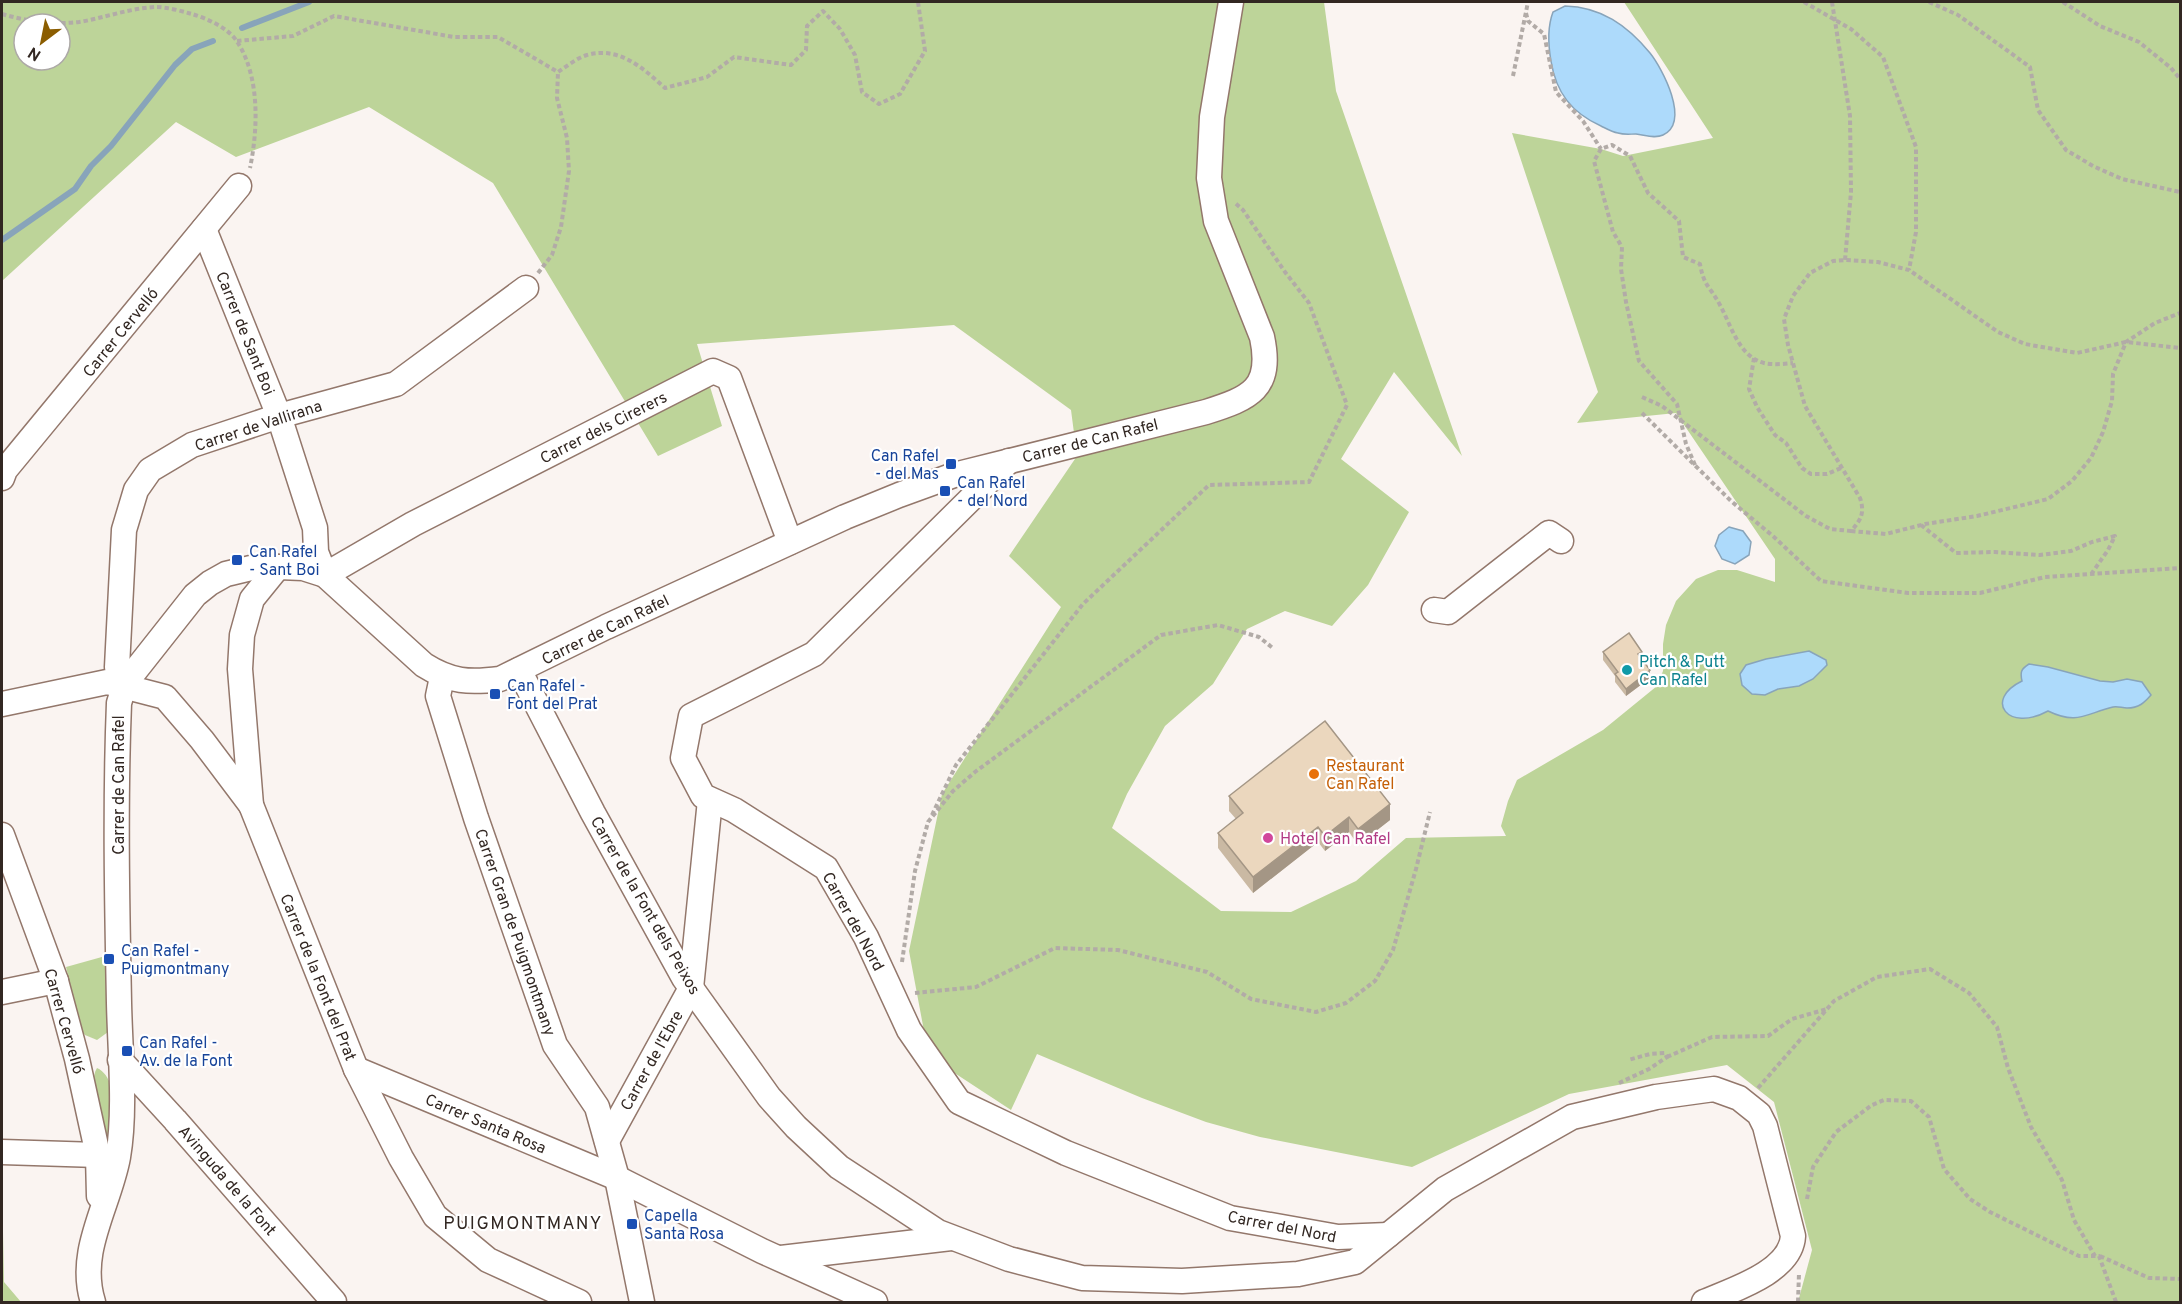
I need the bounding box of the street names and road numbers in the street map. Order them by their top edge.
street label: Carrer de Sant Boi [210,269,278,398]
street label: Carrer Cervelló [79,284,164,382]
street label: Carrer dels Cirerers [537,388,671,469]
street label: Carrer de Vallirana [192,397,325,457]
street label: Carrer de Can Rafel [1020,415,1161,469]
street label: Carrer de Can Rafel [539,591,673,670]
street label: Carrer de Can Rafel [110,715,130,855]
street label: Carrer de la Font dels Peixos [585,813,704,999]
street label: Carrer Gran de Puigmontmany [469,826,559,1039]
street label: Carrer del Nord [817,869,888,975]
street label: Carrer de la Font del Prat [274,891,360,1064]
street label: Carrer Cervelló [38,966,88,1077]
street label: Carrer de l'Ebre [617,1007,689,1115]
street label: Carrer Santa Rosa [422,1090,549,1159]
street label: Avinguda de la Font [173,1122,280,1241]
street label: Carrer del Nord [1226,1208,1338,1248]

